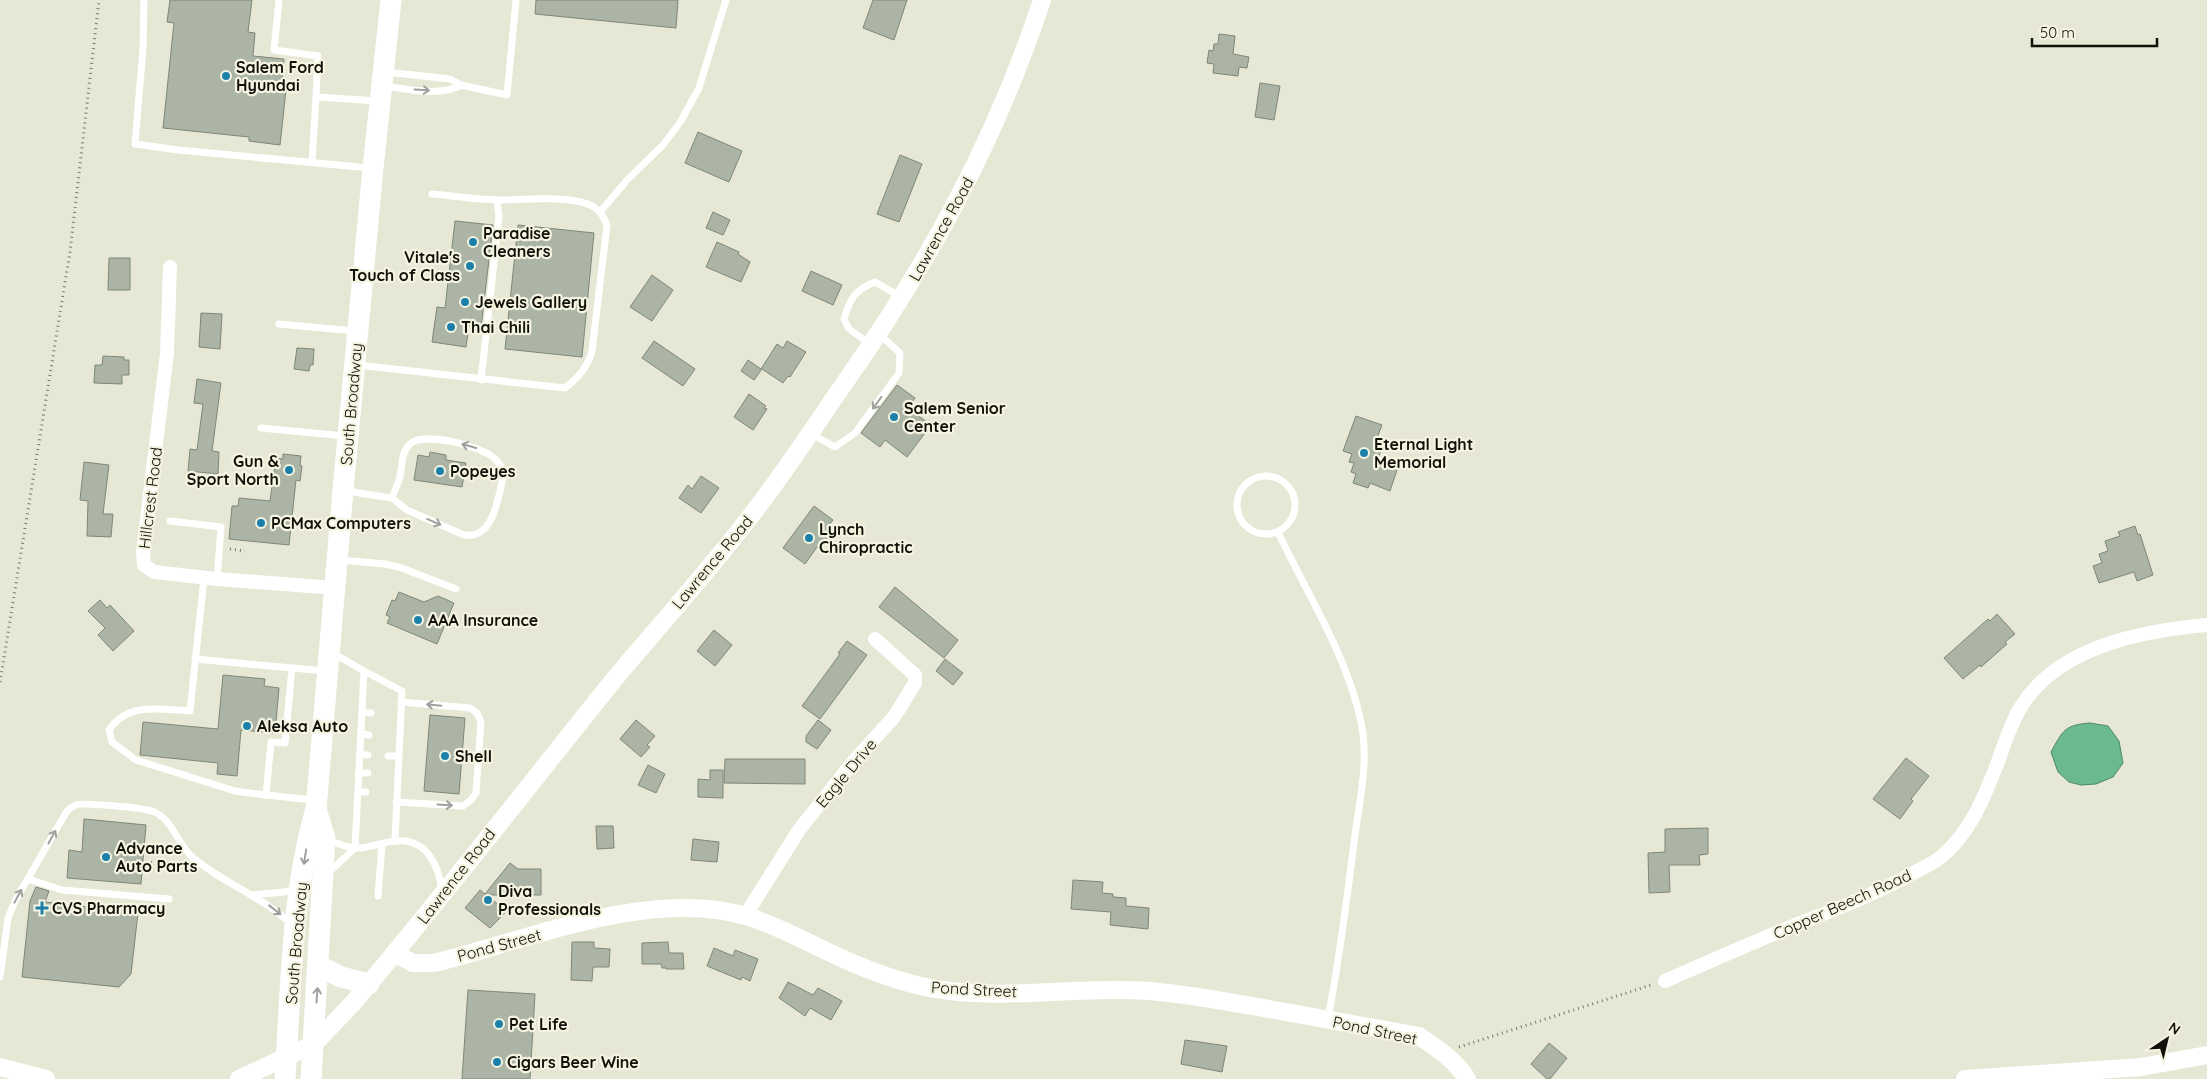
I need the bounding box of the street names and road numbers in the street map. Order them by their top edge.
street label: Lawrence Road [904,174,978,284]
street label: South Broadway [336,342,366,466]
street label: Hillcrest Road [134,446,166,550]
street label: Lawrence Road [667,511,757,613]
street label: Eagle Drive [811,734,881,812]
street label: Lawrence Road [413,824,499,928]
street label: Copper Beech Road [1770,865,1914,943]
street label: South Broadway [281,881,311,1005]
street label: Pond Street [455,924,543,966]
street label: Pond Street [930,977,1018,1001]
street label: Pond Street [1331,1011,1419,1049]

